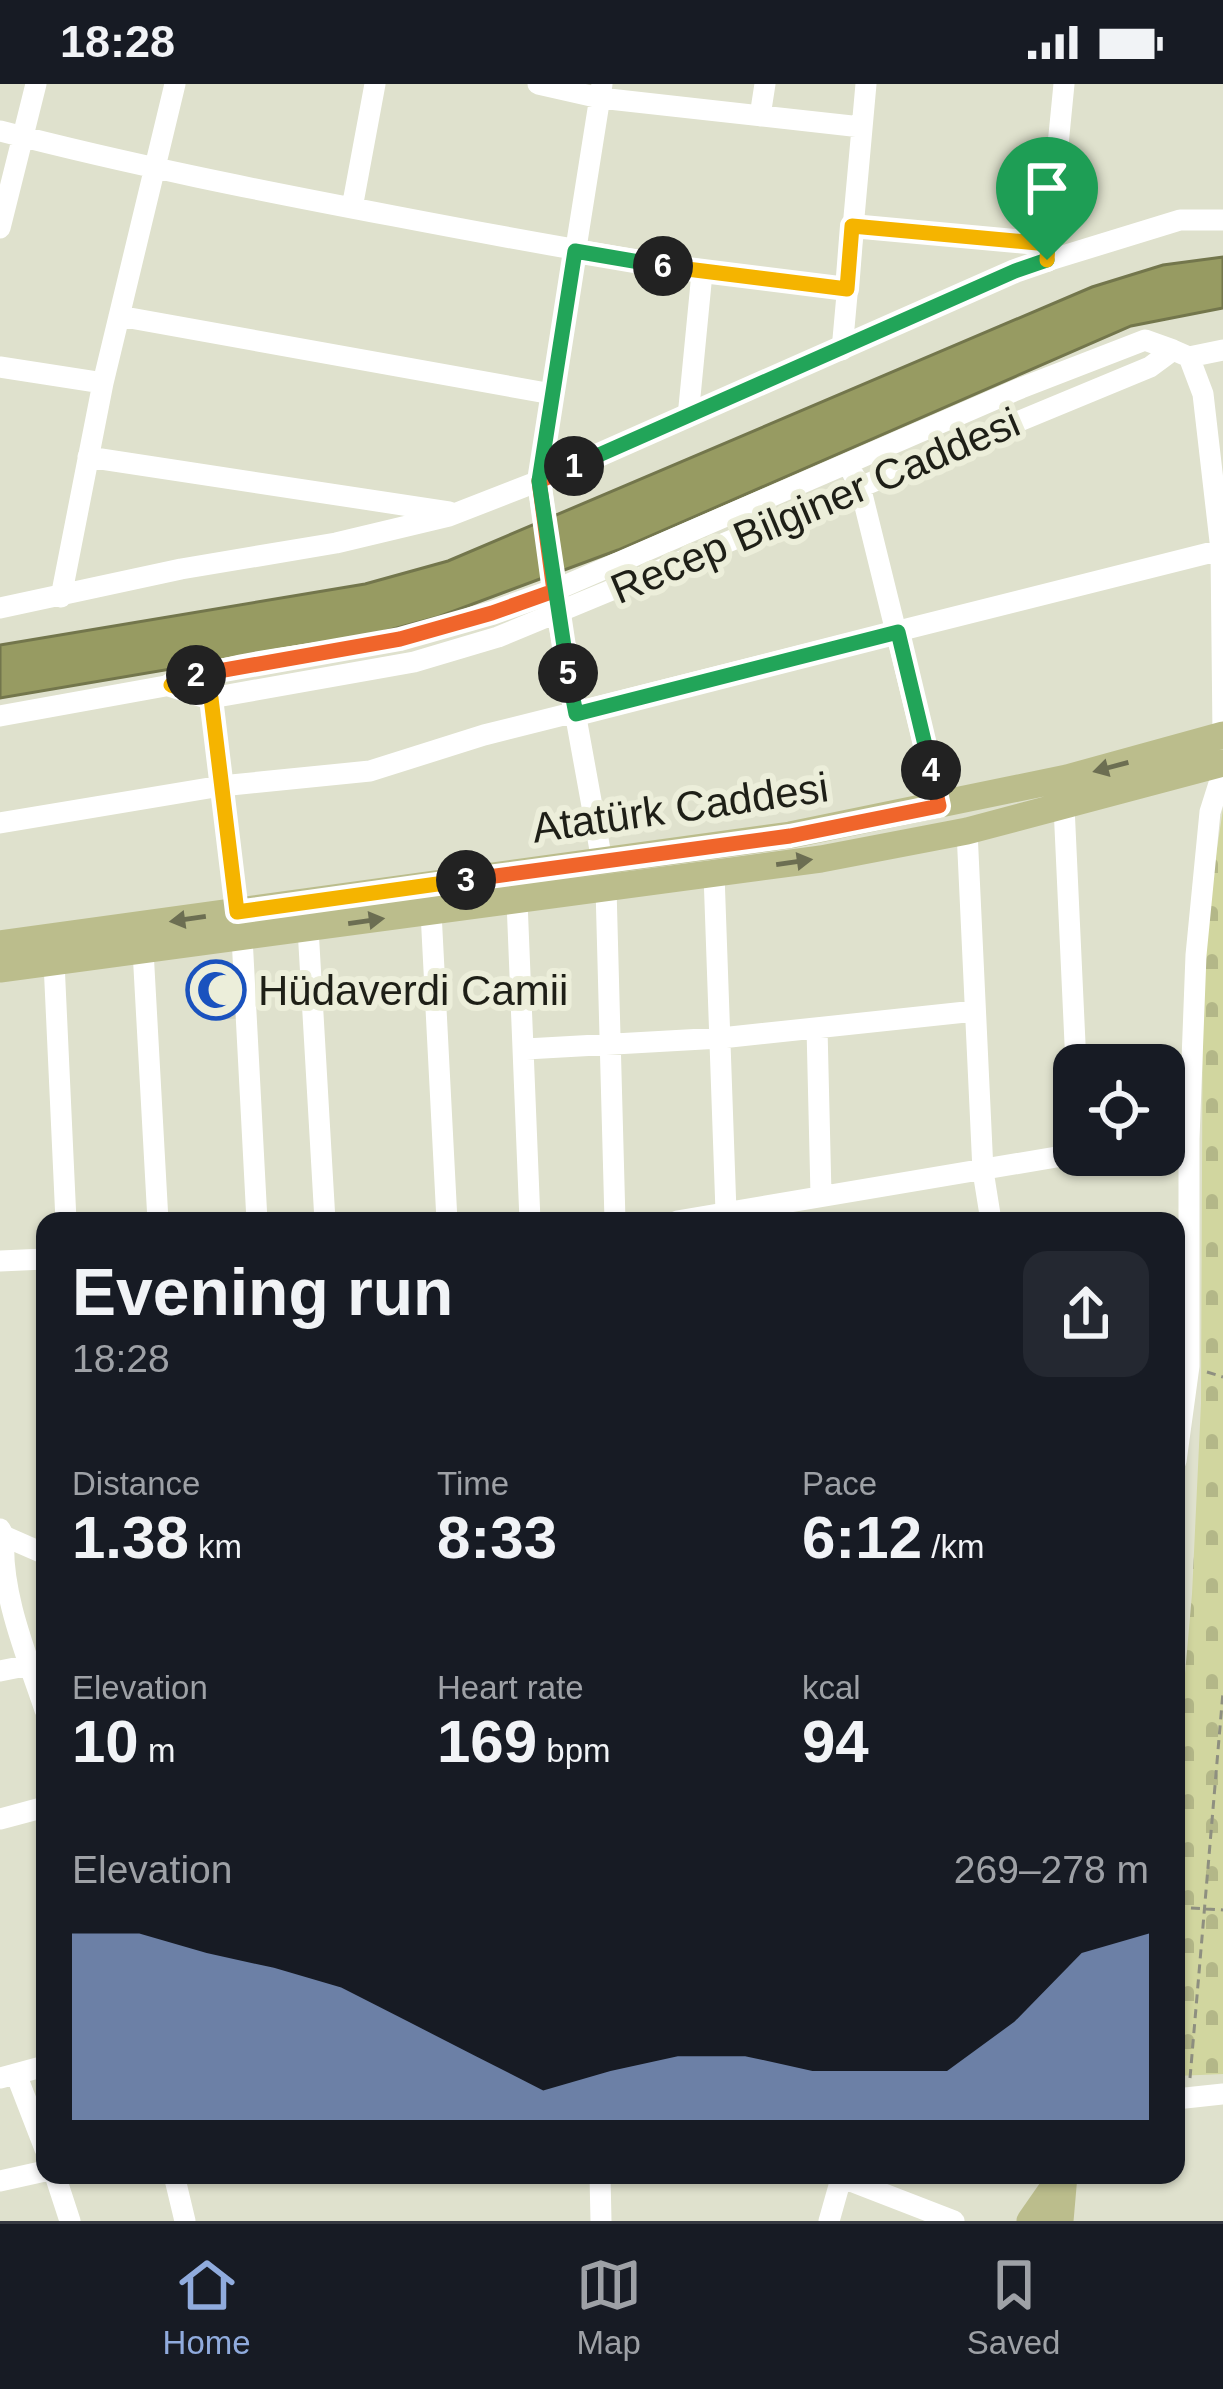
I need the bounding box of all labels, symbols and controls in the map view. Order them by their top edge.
text: 18:28 [60,16,175,67]
pin [996,137,1098,260]
icon: arrive [1014,155,1080,221]
pin: 6 [633,236,693,296]
text: 6 [654,247,672,284]
street label: Recep Bilginer Caddesi [604,398,1026,613]
pin: 1 [544,436,604,496]
text: 1 [565,447,583,484]
pin: 5 [538,643,598,703]
pin: 2 [166,645,226,705]
text: 5 [559,654,577,691]
text: 2 [187,656,205,693]
pin: 4 [901,740,961,800]
text: 4 [922,751,940,788]
one-way arrow [1092,758,1129,777]
street label: Atatürk Caddesi [529,763,831,852]
pin: 3 [436,850,496,910]
one-way arrow [776,853,813,872]
text: 3 [457,861,475,898]
one-way arrow [168,909,206,928]
one-way arrow [348,911,385,930]
mosque icon: Hüdaverdi Camii [185,959,247,1021]
place label: Hüdaverdi Camii [258,967,568,1014]
map controls [1053,1044,1185,1176]
button: locate [1053,1044,1185,1176]
button: share [1023,1251,1149,1377]
text: Evening run [72,1255,453,1329]
text: 18:28 [72,1337,170,1380]
text: Distance [72,1465,200,1502]
text: Time [437,1465,509,1502]
text: Pace [802,1465,877,1502]
text: 1.38 [72,1504,189,1571]
text: 8:33 [437,1504,557,1571]
text: 6:12 [802,1504,922,1571]
text: km [189,1528,242,1565]
text: /km [922,1528,984,1565]
text: Elevation [72,1669,208,1706]
text: Heart rate [437,1669,584,1706]
text: kcal [802,1669,861,1706]
text: 10 [72,1708,139,1775]
text: 169 [437,1708,537,1775]
text: 94 [802,1708,869,1775]
text: m [139,1732,175,1769]
text: bpm [537,1732,610,1769]
text: Elevation [72,1848,232,1891]
text: 269–278 m [954,1848,1149,1891]
tab: Home [163,2252,251,2362]
tab: Map [576,2252,642,2362]
tab: Saved [967,2252,1060,2362]

